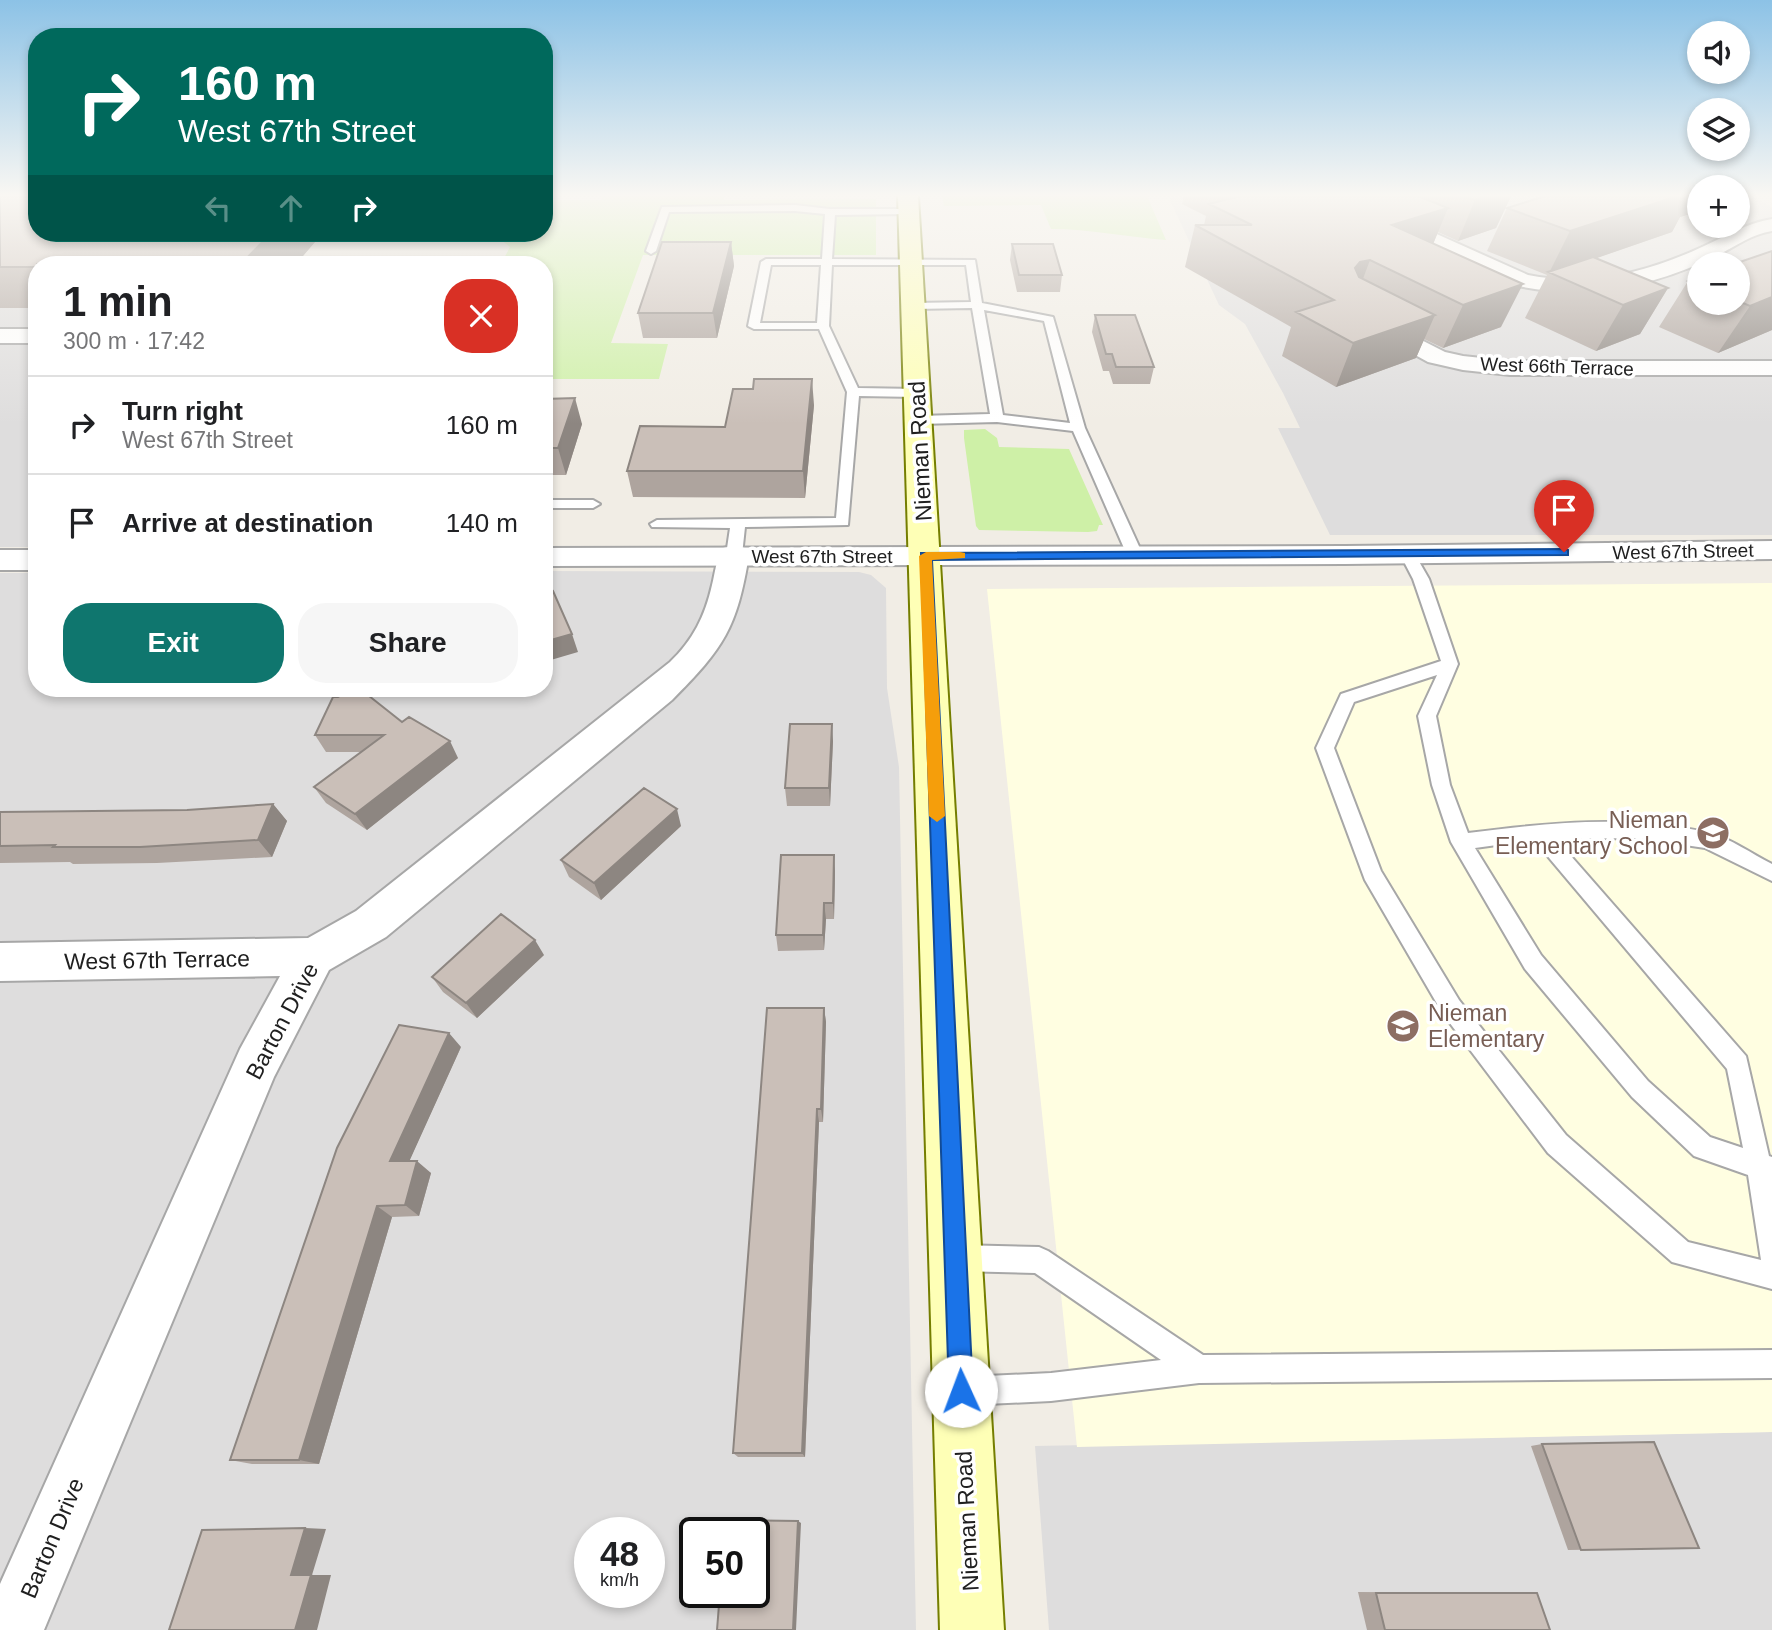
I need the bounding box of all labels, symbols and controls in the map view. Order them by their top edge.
map controls [1687,21,1750,315]
button: sound [1687,21,1750,84]
icon: right [63,56,154,147]
text: 160 m [178,56,317,110]
button: layers [1687,98,1750,161]
text: West 67th Street [178,113,416,149]
button: + [1687,175,1750,238]
icon: left [199,189,237,227]
icon: ahead [272,189,310,227]
icon: right [345,189,383,227]
button: − [1687,252,1750,315]
text: 1 min [63,278,173,325]
button: close [444,279,518,353]
text: 300 m · 17:42 [63,328,205,354]
street label: West 66th Terrace [1480,353,1634,380]
street label: Nieman Road [903,380,937,522]
text: Turn right [122,396,243,426]
icon: right [63,406,101,444]
text: 160 m [446,410,518,440]
text: West 67th Street [122,427,293,453]
pin [1534,480,1594,552]
icon: arrive [1545,491,1583,529]
icon: arrive [63,504,101,542]
text: Arrive at destination [122,508,373,538]
text: 140 m [446,508,518,538]
street label: West 67th Street [1612,540,1754,563]
street label: West 67th Street [751,546,893,567]
button: Exit [63,603,284,683]
button: Share [298,603,518,683]
place label: Nieman Elementary School [1495,807,1688,859]
school or university icon: Nieman Elementary School [1694,814,1732,852]
street label: West 67th Terrace [64,945,250,975]
street label: Barton Drive [241,958,323,1084]
place label: Nieman Elementary [1428,1000,1545,1052]
school or university icon: Nieman Elementary [1384,1007,1422,1045]
position arrow [924,1354,998,1428]
street label: Nieman Road [950,1450,984,1592]
street label: Barton Drive [15,1474,89,1602]
speed limit sign: 50 [679,1517,770,1608]
text: 48 [600,1534,639,1573]
text: km/h [600,1570,639,1590]

